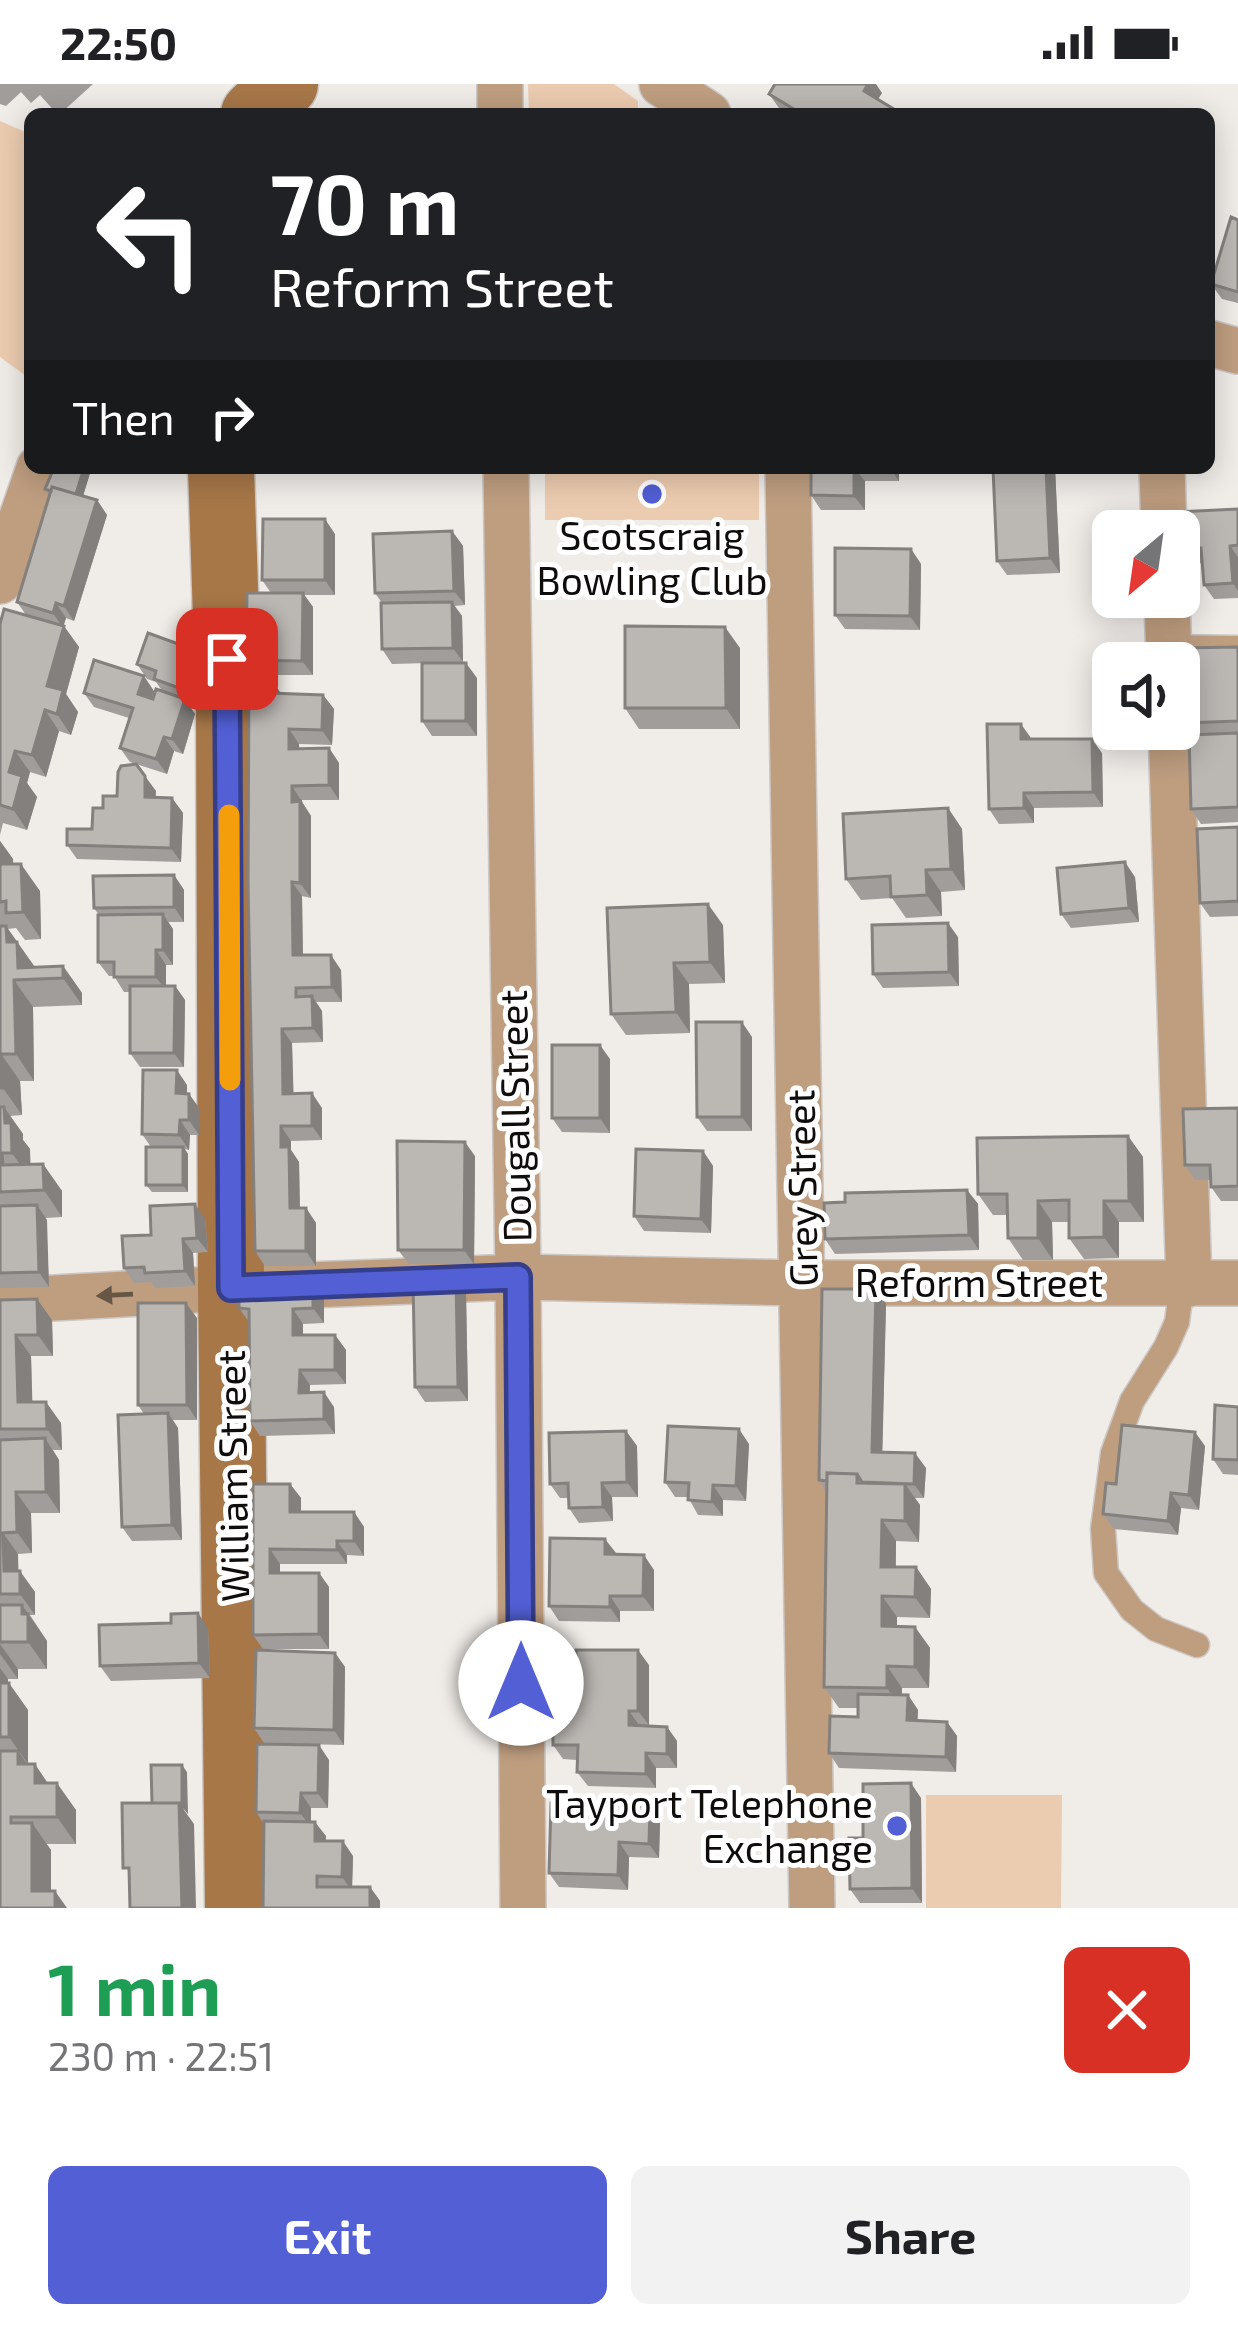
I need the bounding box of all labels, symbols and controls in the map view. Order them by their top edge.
text: 22:50 [60,15,177,69]
text: 70 m [270,151,460,252]
icon: left [72,156,228,312]
text: Reform Street [270,253,614,318]
icon: right [199,384,265,450]
text: Then [72,390,175,444]
marker: Scotscraig Bowling Club [639,481,665,507]
north arrow [1092,510,1200,618]
map controls [1092,510,1200,750]
place label: Scotscraig Bowling Club [537,511,768,603]
pin [176,608,278,710]
icon: arrive [194,626,260,692]
button: sound [1092,642,1200,750]
street label: Dougall Street [488,989,539,1243]
street label: Grey Street [775,1089,826,1287]
street label: Reform Street [855,1258,1103,1305]
one-way arrow [95,1286,133,1305]
street label: William Street [206,1350,257,1602]
position arrow [458,1620,584,1746]
place label: Tayport Telephone Exchange [546,1779,873,1871]
marker: Tayport Telephone Exchange [884,1813,910,1839]
text: 1 min [48,1944,221,2030]
button: close [1064,1947,1190,2073]
text: 230 m · 22:51 [48,2032,274,2079]
button: Exit [48,2166,607,2304]
button: Share [631,2166,1190,2304]

